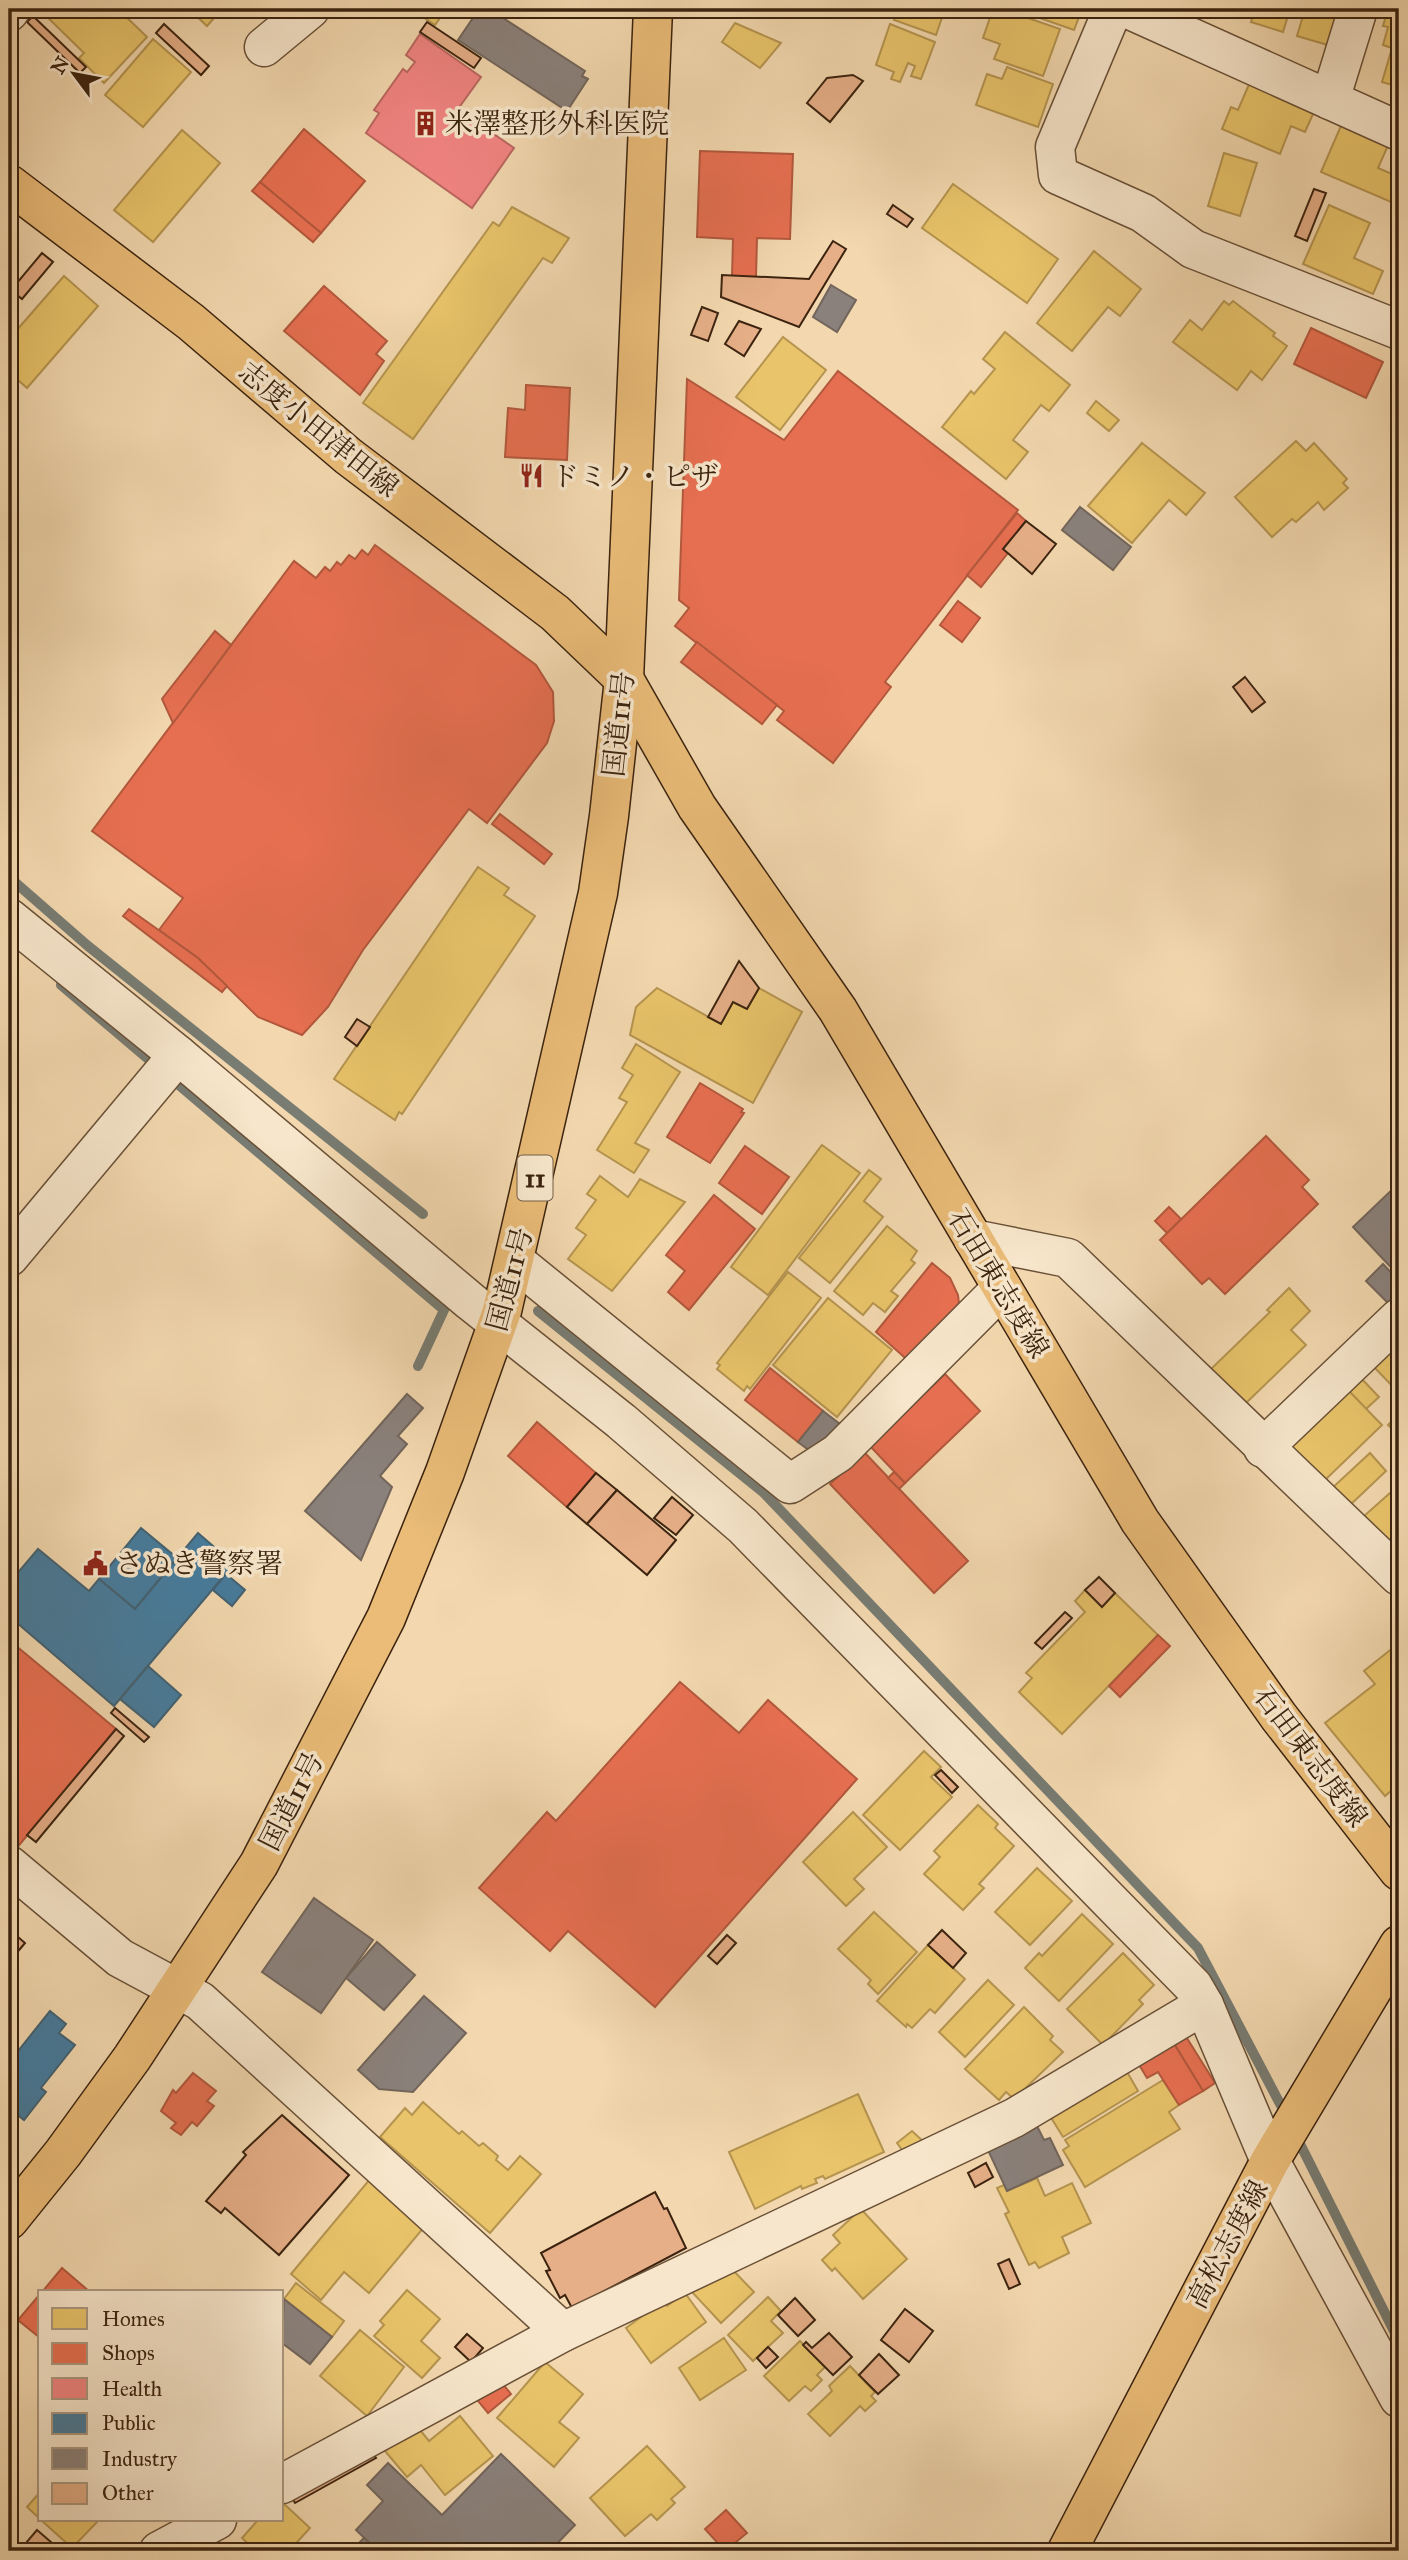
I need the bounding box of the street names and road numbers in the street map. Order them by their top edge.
street label: 志度小田津田線 [232,354,406,505]
street label: 国道11号 [596,669,641,779]
road number: 11 [518,1156,552,1200]
street label: 石田東志度線 [940,1202,1057,1364]
street label: 国道11号 [479,1223,540,1335]
street label: 石田東志度線 [1246,1679,1375,1834]
street label: 国道11号 [252,1746,331,1856]
street label: 高松志度線 [1179,2174,1276,2314]

